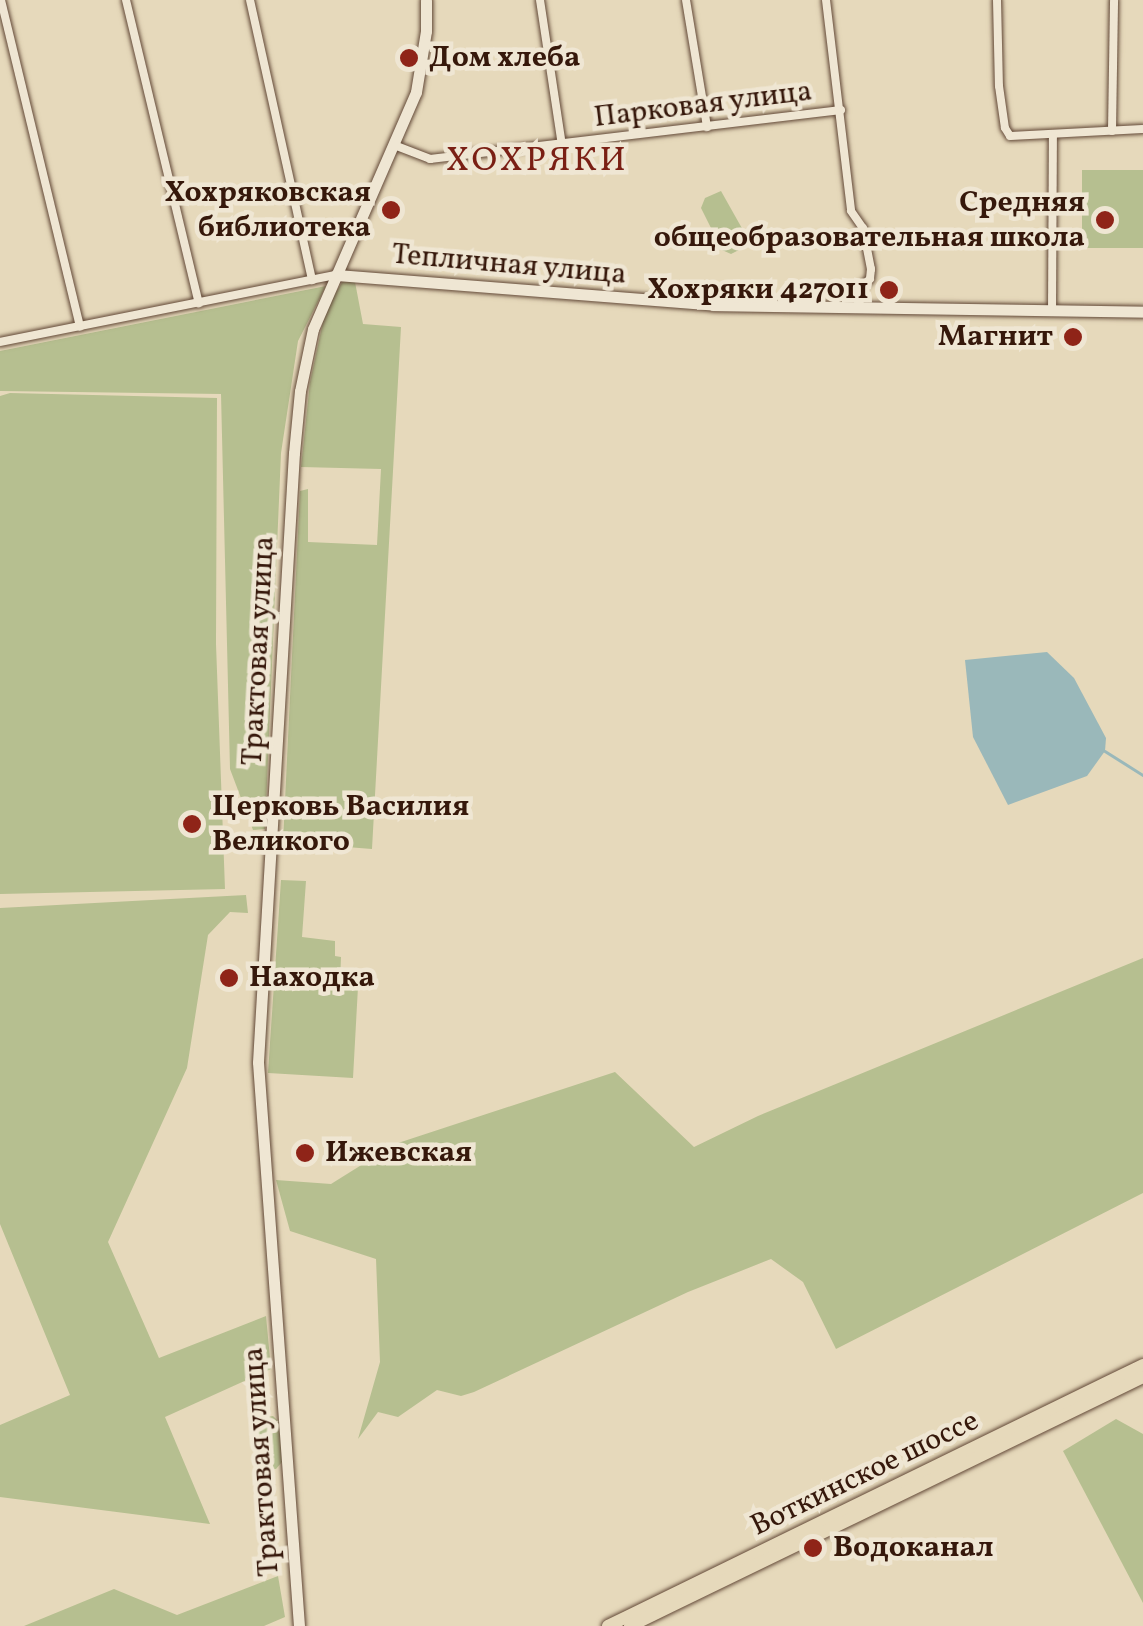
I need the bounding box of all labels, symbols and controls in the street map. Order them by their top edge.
place label: Дом хлеба [429,40,580,76]
marker: Дом хлеба [398,47,420,69]
street label: Парковая улица [591,74,815,136]
district label: ХОХРЯКИ [446,140,628,182]
place label: Хохряковская библиотека [165,175,371,246]
place label: Средняя общеобразовательная школа [654,185,1085,256]
marker: Хохряковская библиотека [380,199,402,221]
marker: Средняя общеобразовательная школа [1094,209,1116,231]
street label: Тепличная улица [390,237,628,293]
place label: Хохряки 427011 [647,272,869,308]
marker: Хохряки 427011 [878,279,900,301]
place label: Магнит [938,319,1053,355]
marker: Магнит [1062,326,1084,348]
street label: Трактовая улица [235,535,283,767]
place label: Церковь Василия Великого [212,789,469,860]
marker: Церковь Василия Великого [181,813,203,835]
place label: Находка [249,960,375,996]
marker: Находка [218,967,240,989]
place label: Ижевская [325,1135,472,1171]
marker: Ижевская [294,1142,316,1164]
street label: Трактовая улица [236,1346,288,1578]
street label: Воткинское шоссе [745,1403,985,1545]
place label: Водоканал [833,1530,994,1566]
marker: Водоканал [802,1537,824,1559]

